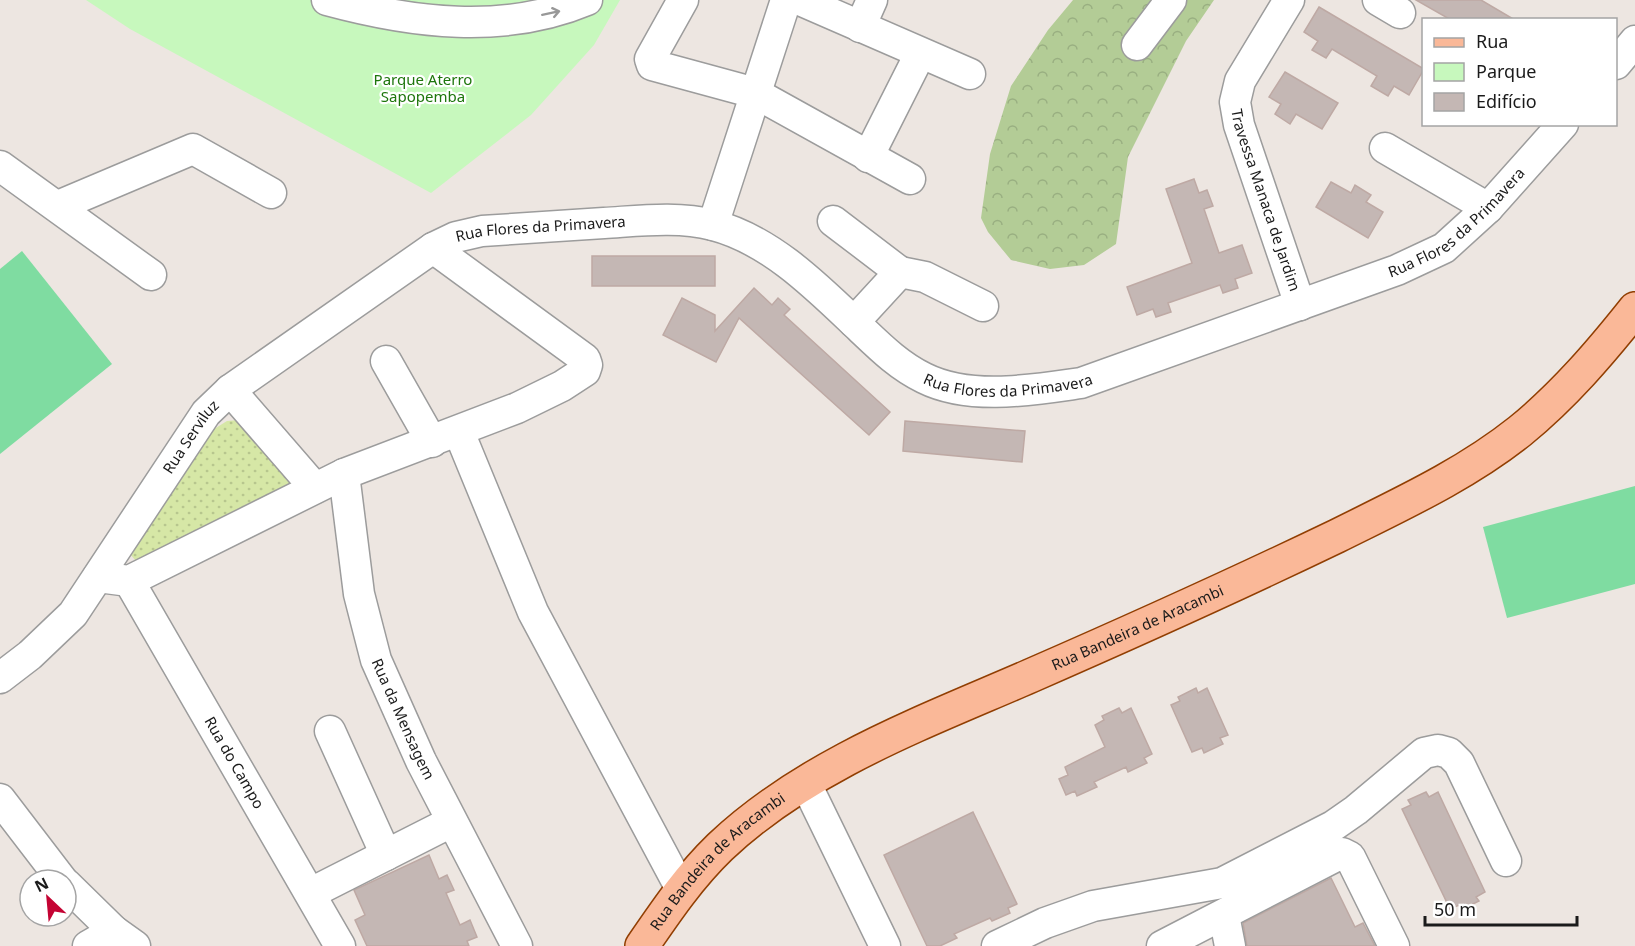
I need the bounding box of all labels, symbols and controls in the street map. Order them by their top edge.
one-way arrow [541,7,560,18]
legend [1422,18,1617,126]
text: Rua [1476,29,1508,53]
text: Parque [1476,59,1536,83]
park label: Parque Aterro Sapopemba [374,69,472,106]
text: Edifício [1476,89,1537,113]
street label: Travessa Manaca de Jardim [1227,107,1306,294]
street label: Rua Flores da Primavera [1385,163,1529,281]
street label: Rua Flores da Primavera [453,211,626,246]
street label: Rua Flores da Primavera [921,368,1095,401]
street label: Rua Serviluz [158,395,223,477]
street label: Rua Bandeira de Aracambi [1048,580,1226,674]
street label: Rua da Mensagem [367,655,440,783]
street label: Rua do Campo [200,713,270,812]
street label: Rua Bandeira de Aracambi [645,788,788,934]
north arrow [18,868,78,928]
text: N [31,872,52,897]
scale bar [1425,889,1576,927]
text: 50 m [1434,897,1476,921]

